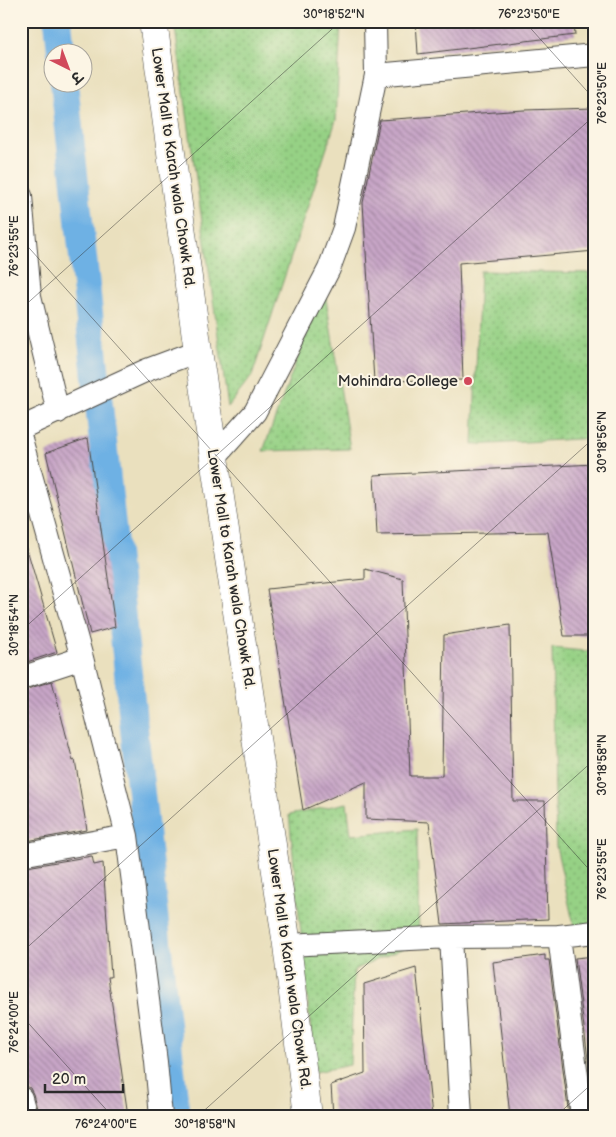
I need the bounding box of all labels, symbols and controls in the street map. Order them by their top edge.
text: 30°18'52"N [303,7,365,22]
text: 76°23'50"E [498,7,560,22]
north arrow [42,42,92,92]
street label: Lower Mall to Karah wala Chowk Rd. [147,46,199,290]
text: 76°23'50"E [595,62,610,124]
text: उ [66,67,87,88]
text: 76°23'55"E [7,215,22,277]
place label: Mohindra College [338,372,458,391]
marker: Mohindra College [462,375,474,387]
text: 30°18'56"N [595,411,610,473]
street label: Lower Mall to Karah wala Chowk Rd. [203,447,259,691]
text: 30°18'54"N [7,594,22,656]
text: 30°18'58"N [595,734,610,796]
text: 76°23'55"E [595,838,610,900]
street label: Lower Mall to Karah wala Chowk Rd. [263,847,315,1091]
text: 76°24'00"E [7,991,22,1053]
scale bar [45,1062,122,1094]
text: 20 m [52,1070,86,1089]
text: 76°24'00"E [75,1117,137,1132]
text: 30°18'58"N [174,1117,236,1132]

